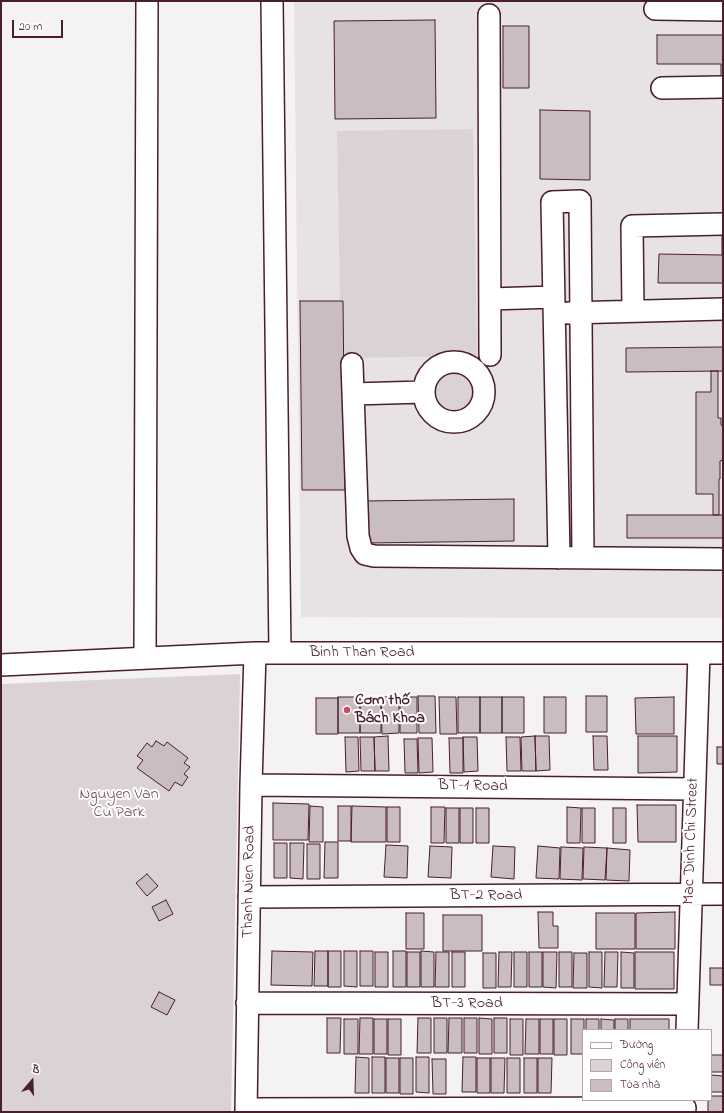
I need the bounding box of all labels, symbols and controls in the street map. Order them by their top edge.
scale bar [14,12,65,38]
text: 20 m [19,18,42,36]
street label: Binh Than Road [309,643,415,663]
place label: Cơm thố Bách Khoa [355,691,425,729]
marker: Cơm thố Bách Khoa [342,705,352,715]
street label: BT-1 Road [438,777,508,797]
street label: Mac Dinh Chi Street [680,777,704,905]
park label: Nguyen Van Cu Park [79,785,159,823]
street label: Thanh Nien Road [239,826,261,938]
street label: BT-2 Road [450,886,522,906]
street label: BT-3 Road [431,994,503,1014]
legend [582,1029,712,1101]
text: Đường [620,1036,653,1054]
text: Công viên [620,1056,665,1074]
north arrow [12,1061,52,1101]
text: B [30,1061,42,1078]
text: Tòa nhà [620,1076,660,1094]

